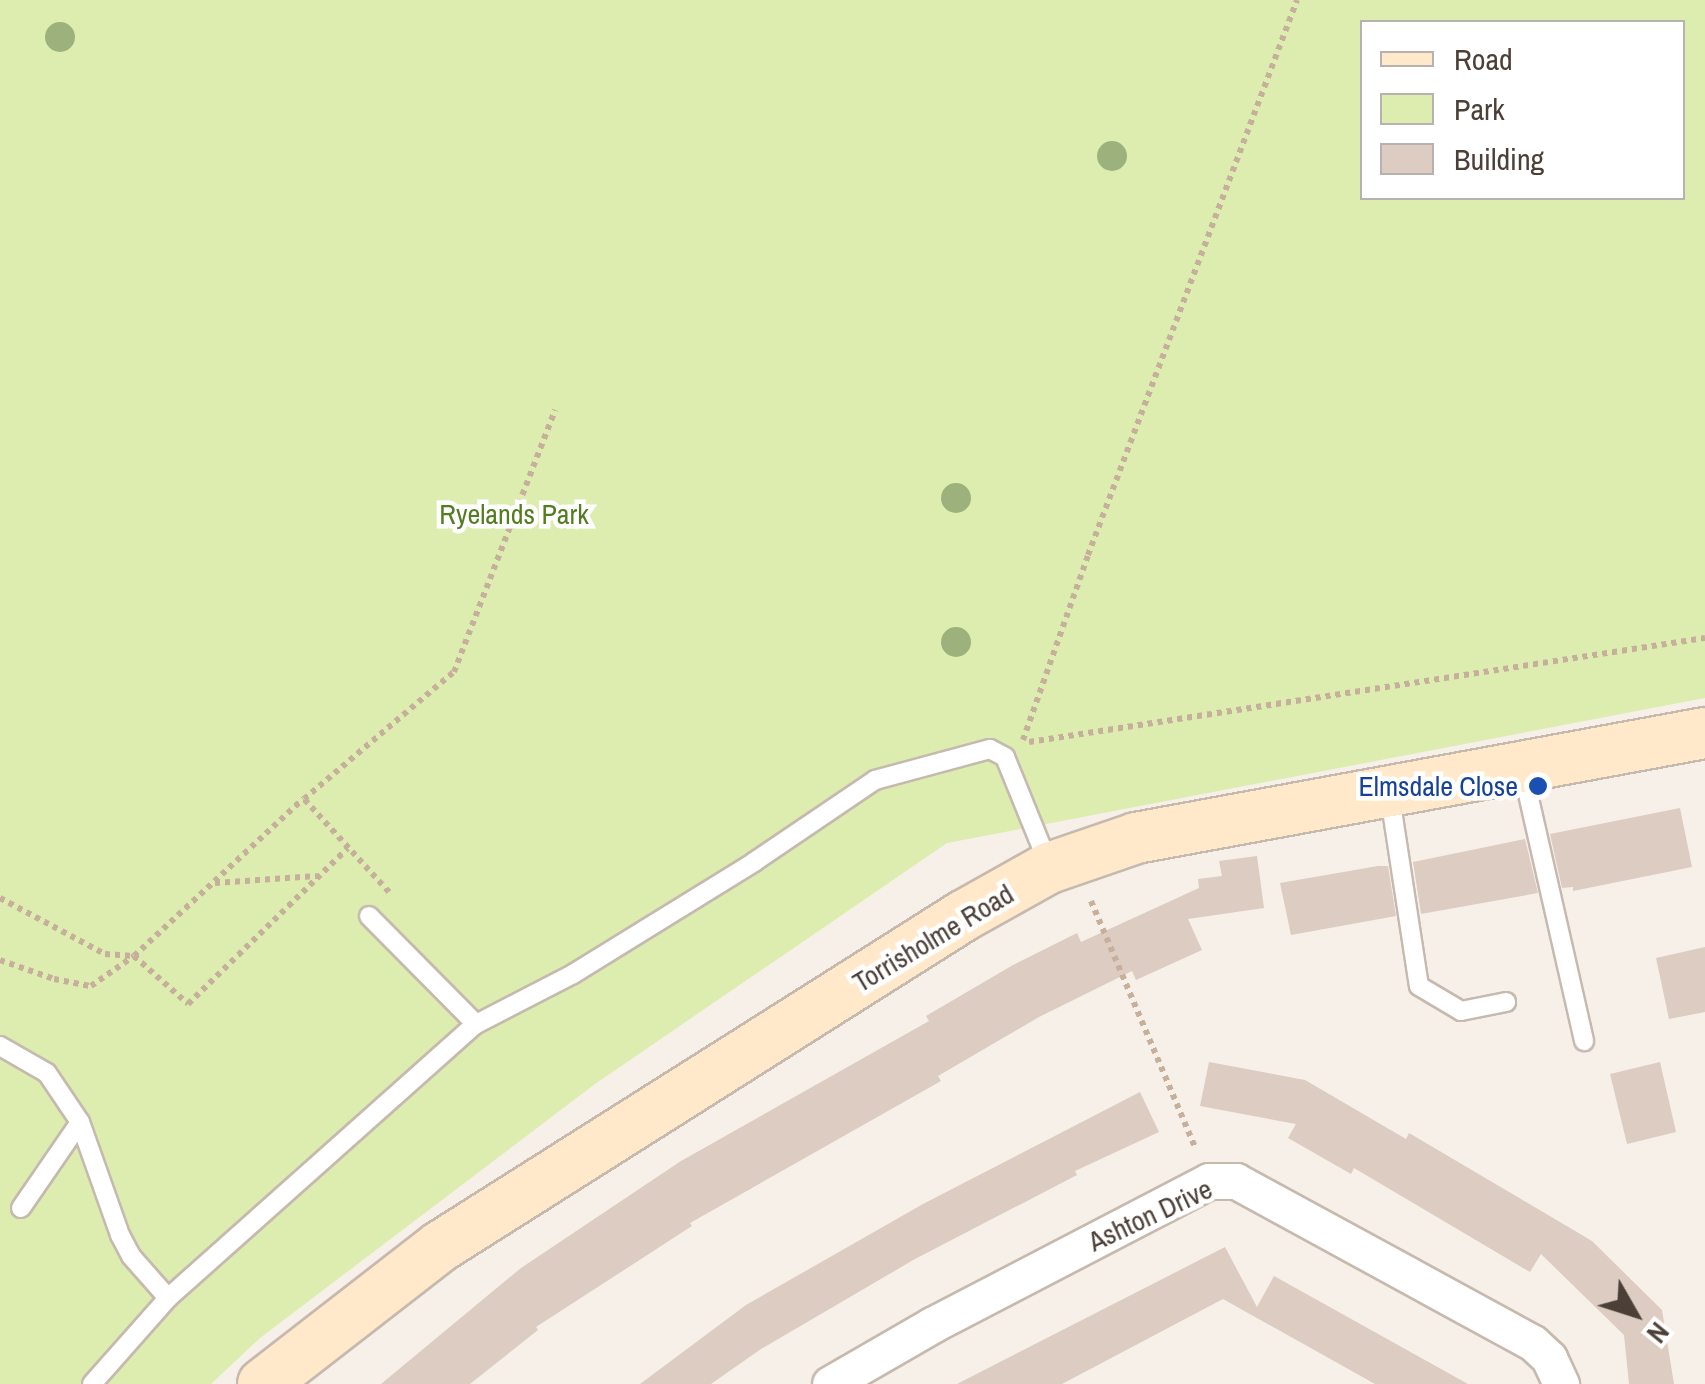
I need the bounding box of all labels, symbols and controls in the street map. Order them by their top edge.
legend [1360,20,1685,200]
text: Road [1454,39,1513,79]
text: Park [1454,89,1505,129]
text: Building [1454,139,1544,179]
park label: Ryelands Park [439,497,589,531]
place label: Elmsdale Close [1359,769,1518,803]
marker: Elmsdale Close [1527,775,1549,797]
street label: Torrisholme Road [847,877,1019,999]
street label: Ashton Drive [1083,1172,1217,1258]
north arrow [1585,1264,1685,1364]
text: N [1638,1314,1678,1351]

